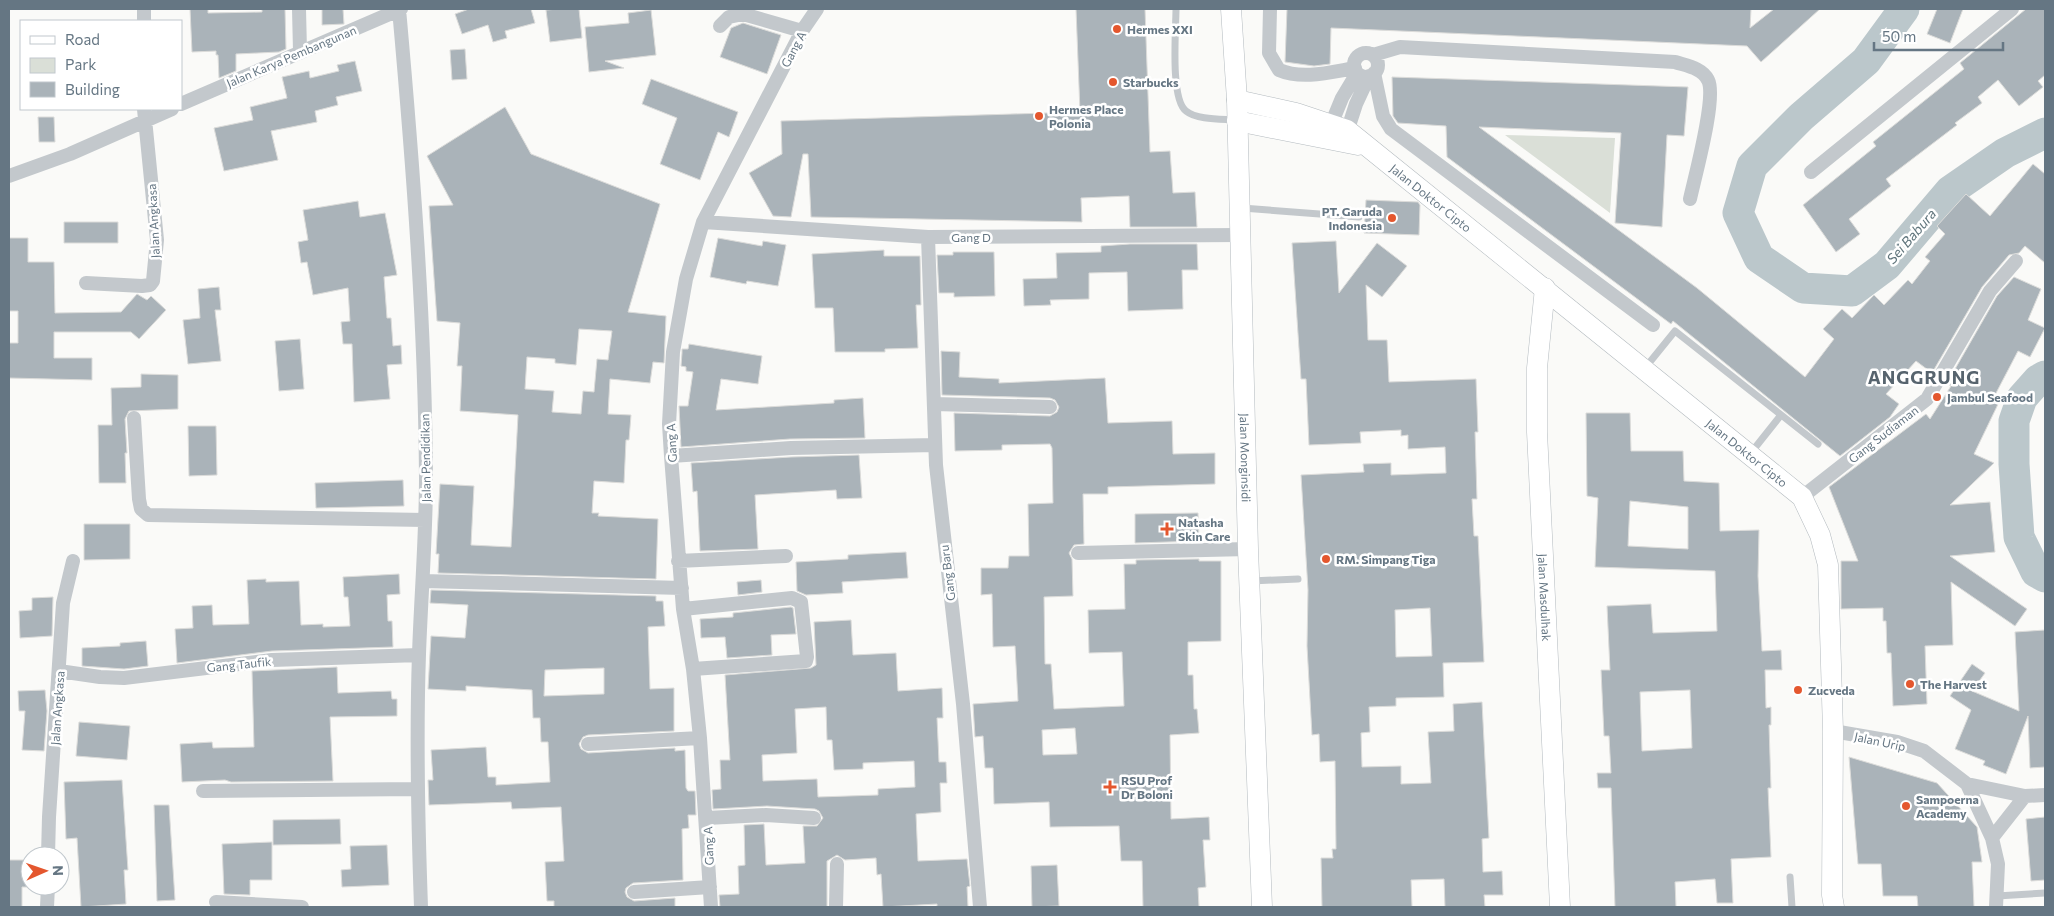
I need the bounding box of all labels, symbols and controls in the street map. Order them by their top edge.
legend [20,20,182,110]
scale bar [1874,20,2003,52]
street label: Jalan Karya Pembangunan [224,22,358,91]
place label: Hermes XXI [1127,22,1193,36]
marker: Hermes XXI [1111,23,1123,35]
text: 50 m [1882,27,1916,45]
street label: Gang A [778,28,808,70]
text: Road [65,30,100,48]
text: Park [65,55,96,73]
place label: Starbucks [1123,75,1179,89]
marker: Starbucks [1107,76,1119,88]
text: Building [65,80,120,98]
place label: Hermes Place Polonia [1049,102,1123,130]
marker: Hermes Place Polonia [1033,110,1045,122]
street label: Jalan Doktor Cipto [1387,161,1474,235]
street label: Jalan Angkasa [144,183,163,259]
place label: PT. Garuda Indonesia [1322,204,1382,232]
water label: Sei Babura [1883,205,1939,267]
marker: PT. Garuda Indonesia [1386,212,1398,224]
street label: Gang D [951,230,991,244]
district label: ANGGRUNG [1868,366,1980,388]
place label: Jambul Seafood [1947,390,2033,405]
marker: Jambul Seafood [1931,391,1943,403]
street label: Gang Sudiaman [1845,403,1921,465]
street label: Jalan Monginsidi [1237,413,1254,502]
street label: Jalan Pendidikan [417,414,434,502]
street label: Jalan Doktor Cipto [1703,416,1790,490]
street label: Gang A [663,423,679,463]
place label: Natasha Skin Care [1178,515,1230,543]
marker: Natasha Skin Care [1160,522,1174,536]
street label: Gang Baru [937,544,957,602]
place label: RM. Simpang Tiga [1336,552,1436,566]
marker: RM. Simpang Tiga [1320,553,1332,565]
street label: Jalan Masdulhak [1535,553,1554,642]
street label: Gang Taufik [206,654,272,674]
street label: Jalan Angkasa [47,670,68,746]
place label: The Harvest [1920,677,1987,691]
marker: The Harvest [1904,678,1916,690]
place label: Zucveda [1808,683,1855,697]
marker: Zucveda [1792,684,1804,696]
street label: Jalan Urip [1853,729,1907,754]
place label: RSU Prof Dr Boloni [1121,773,1173,801]
marker: RSU Prof Dr Boloni [1103,780,1117,794]
place label: Sampoerna Academy [1916,792,1979,820]
marker: Sampoerna Academy [1900,800,1912,812]
street label: Gang A [700,826,716,866]
north arrow [20,846,70,896]
text: N [50,865,67,876]

